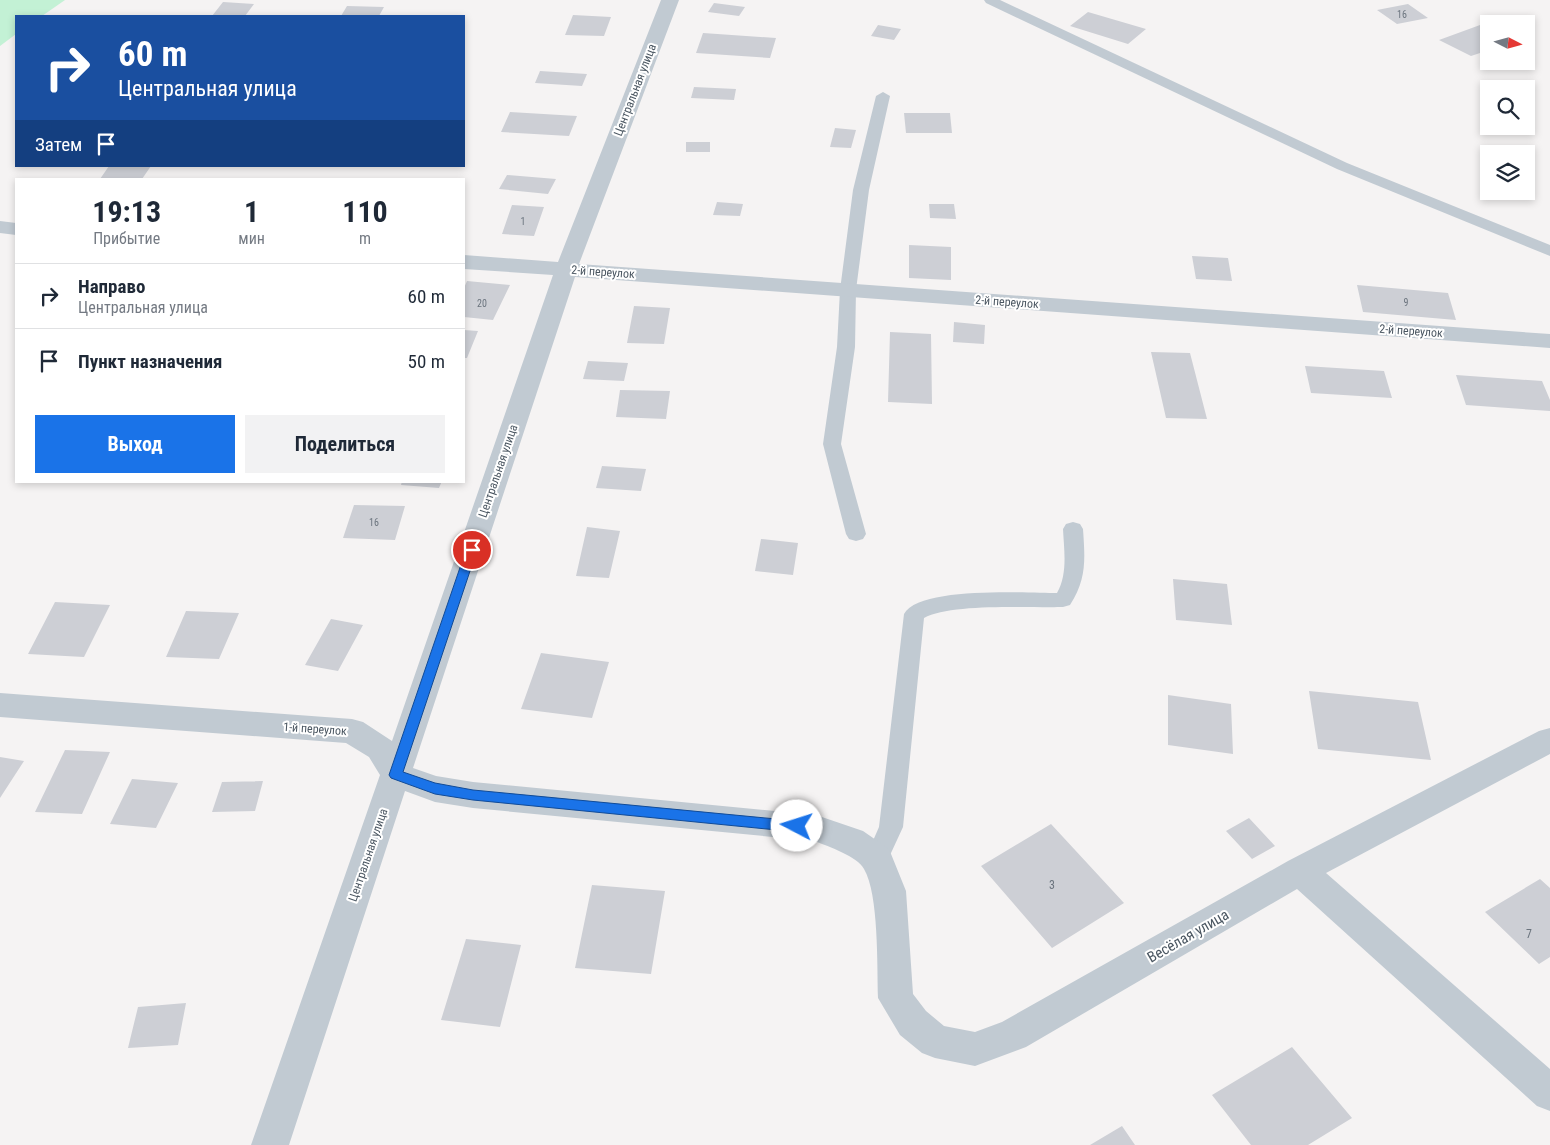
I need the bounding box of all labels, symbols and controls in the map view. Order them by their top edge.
house number: 16 [1397,9,1407,20]
north arrow [1480,15,1535,70]
map controls [1480,15,1535,200]
text: 60 m [118,34,187,75]
icon: right [35,35,100,100]
street label: Центральная улица [611,42,659,138]
text: Центральная улица [118,76,297,101]
button: search [1480,80,1535,135]
icon: arrive [92,130,120,158]
text: Затем [35,133,82,156]
button: layers [1480,145,1535,200]
text: 19:13 [92,194,161,229]
text: 1 [244,194,259,229]
text: 110 [342,194,388,229]
house number: 1 [521,216,525,227]
text: Прибытие [93,229,160,248]
text: мин [238,229,265,248]
text: m [359,229,371,248]
street label: 2-й переулок [571,263,635,281]
text: Направо [78,275,145,298]
icon: right [35,282,63,310]
text: 60 m [408,285,445,308]
street label: 2-й переулок [975,293,1039,311]
house number: 9 [1404,297,1409,308]
text: Центральная улица [78,298,208,317]
house number: 20 [477,298,487,309]
street label: 2-й переулок [1379,322,1443,340]
icon: arrive [35,347,63,375]
text: Пункт назначения [78,350,222,373]
text: 50 m [408,350,445,373]
button: Выход [35,415,235,473]
button: Поделиться [245,415,445,473]
street label: Центральная улица [476,422,521,519]
house number: 16 [369,517,379,528]
pin [451,529,493,571]
icon: arrive [458,536,486,564]
street label: 1-й переулок [283,720,347,738]
position arrow [770,799,822,851]
street label: Центральная улица [346,806,391,903]
house number: 3 [1049,878,1055,892]
street label: Весёлая улица [1144,905,1232,967]
house number: 7 [1526,927,1532,941]

